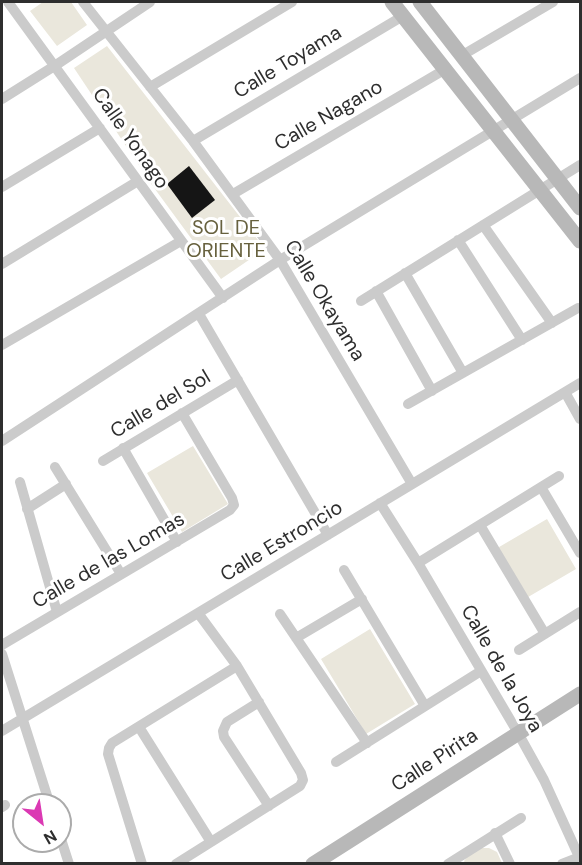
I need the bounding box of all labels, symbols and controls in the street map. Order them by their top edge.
street label: Calle Toyama [230,21,346,105]
street label: Calle Nagano [271,75,387,157]
street label: Calle Yonago [86,84,174,194]
park label: SOL DE ORIENTE [186,217,266,264]
street label: Calle Okayama [278,236,370,366]
street label: Calle del Sol [107,366,215,444]
street label: Calle Estroncio [217,496,347,588]
street label: Calle de las Lomas [29,508,189,614]
street label: Calle de la Joya [455,601,547,737]
street label: Calle Pirita [387,724,483,798]
north arrow [12,793,72,853]
text: N [40,825,61,849]

